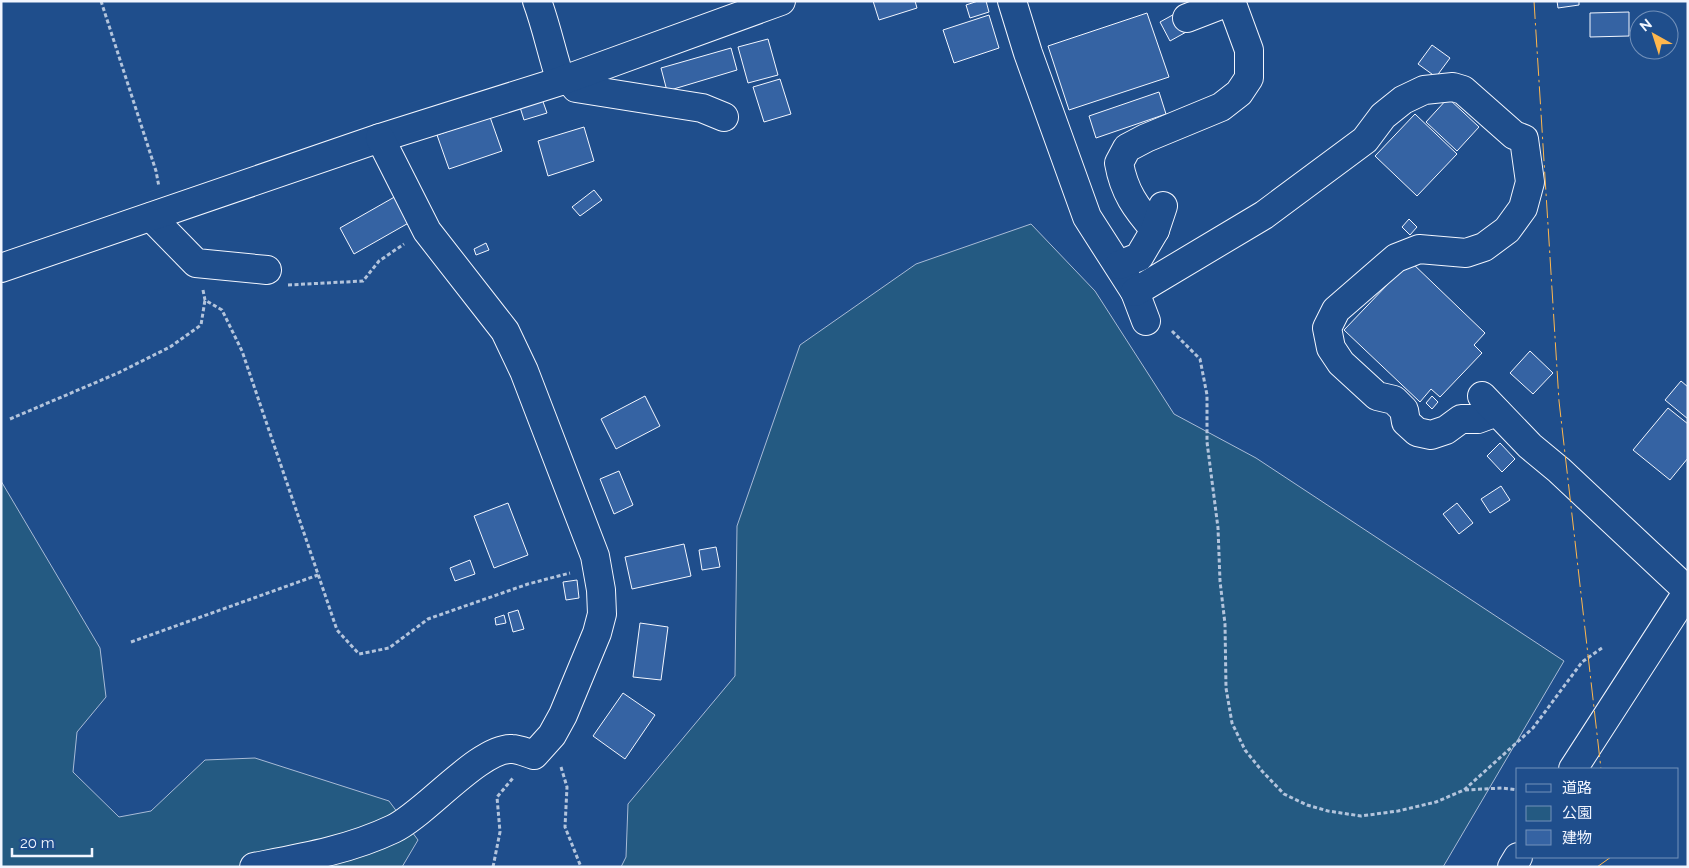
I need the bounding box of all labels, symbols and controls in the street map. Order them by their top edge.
north arrow [1629,10,1679,60]
text: N [1637,15,1655,34]
legend [1516,768,1679,858]
text: 道路 [1562,779,1592,797]
text: 公園 [1562,804,1592,822]
scale bar [12,826,92,858]
text: 建物 [1562,829,1592,847]
text: 20 m [20,834,55,852]

